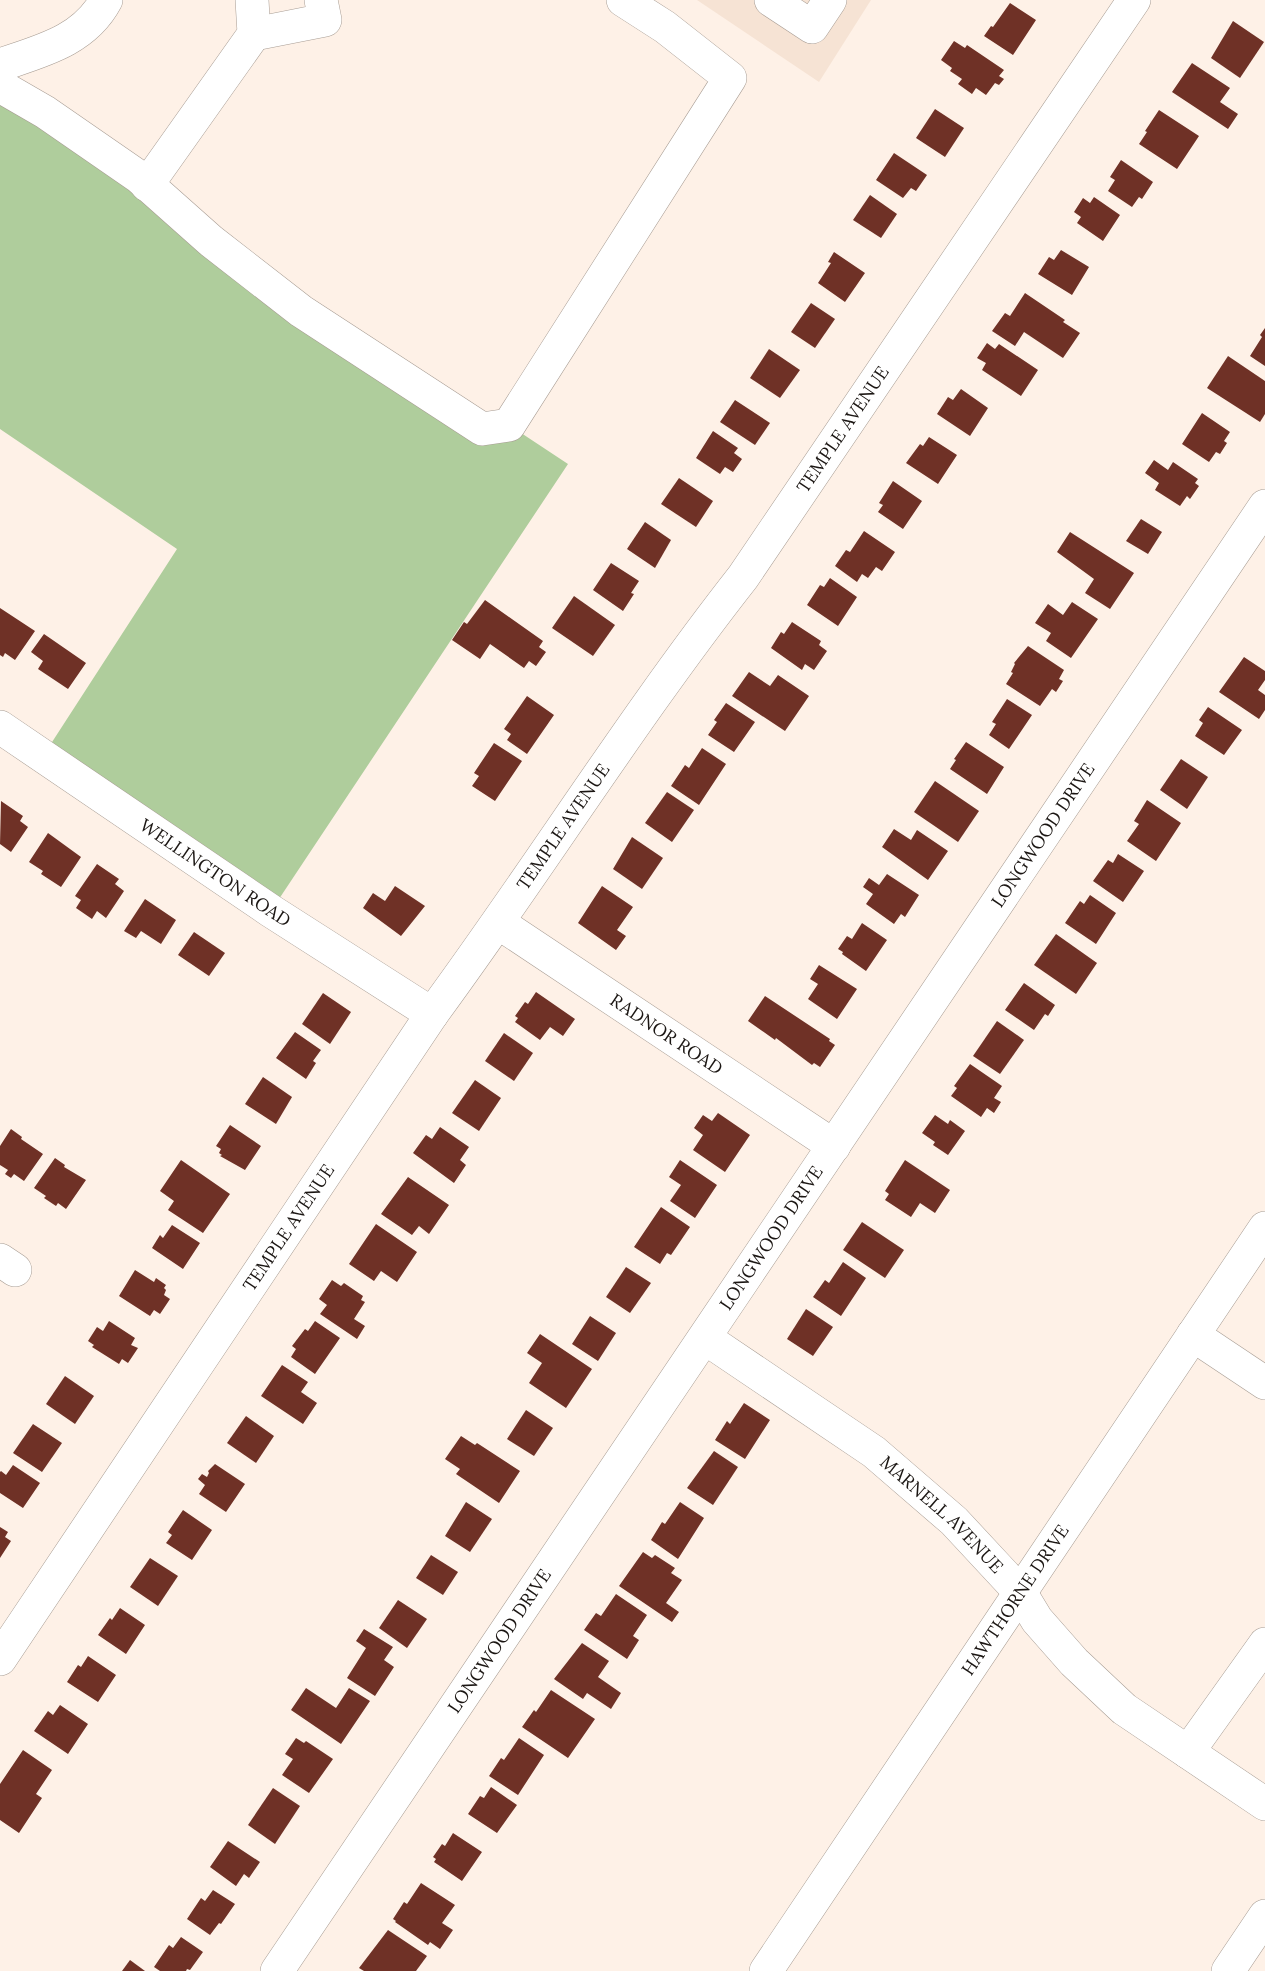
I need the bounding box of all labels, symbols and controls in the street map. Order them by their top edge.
street label: TEMPLE AVENUE [791,361,894,497]
street label: LONGWOOD DRIVE [986,758,1099,911]
street label: TEMPLE AVENUE [511,759,615,894]
street label: WELLINGTON ROAD [136,813,295,932]
street label: RADNOR ROAD [606,988,727,1080]
street label: TEMPLE AVENUE [238,1159,339,1296]
street label: LONGWOOD DRIVE [714,1161,828,1314]
street label: MARNELL AVENUE [875,1450,1009,1578]
street label: HAWTHORNE DRIVE [956,1520,1074,1679]
street label: LONGWOOD DRIVE [442,1564,556,1717]

